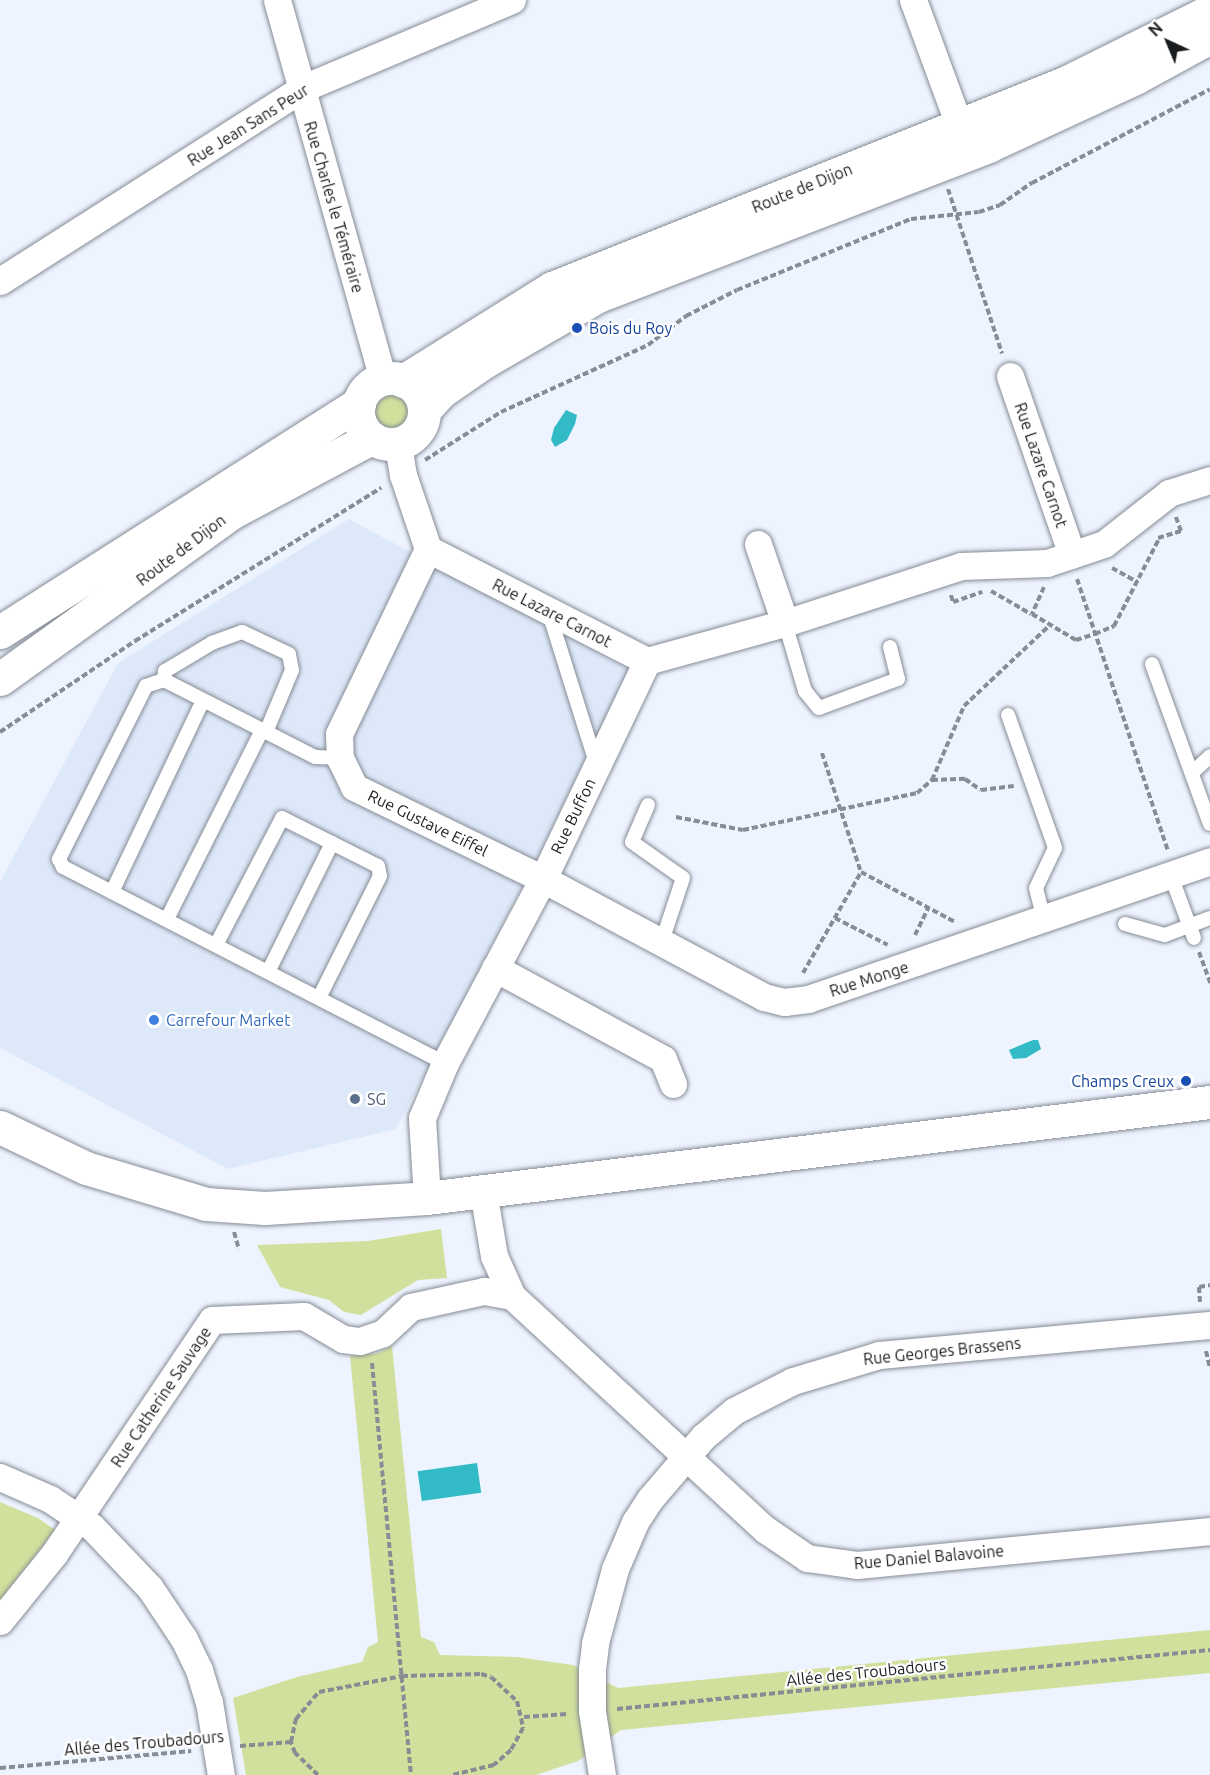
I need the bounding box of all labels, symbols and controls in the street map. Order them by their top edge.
north arrow [1138,12,1198,72]
text: N [1145,18,1166,40]
street label: Rue Jean Sans Peur [184,80,312,170]
street label: Rue Charles le Téméraire [300,119,368,295]
street label: Route de Dijon [749,159,855,217]
place label: Bois du Roy [589,318,672,338]
marker: Bois du Roy [570,321,584,335]
street label: Rue Lazare Carnot [1011,400,1071,530]
street label: Route de Dijon [133,510,229,590]
street label: Rue Lazare Carnot [489,575,615,651]
street label: Rue Buffon [546,775,600,857]
street label: Rue Gustave Eiffel [365,786,491,860]
street label: Rue Monge [827,957,911,1001]
place label: Carrefour Market [166,1010,290,1030]
marker: Carrefour Market [147,1013,161,1027]
place label: Champs Creux [1071,1071,1174,1091]
marker: Champs Creux [1179,1074,1193,1088]
place label: SG [367,1089,386,1109]
marker: SG [348,1092,362,1106]
street label: Rue Catherine Sauvage [107,1323,215,1471]
street label: Rue Georges Brassens [862,1333,1022,1369]
street label: Rue Daniel Balavoine [853,1541,1005,1573]
street label: Allée des Troubadours [785,1654,947,1690]
street label: Allée des Troubadours [63,1726,225,1760]

